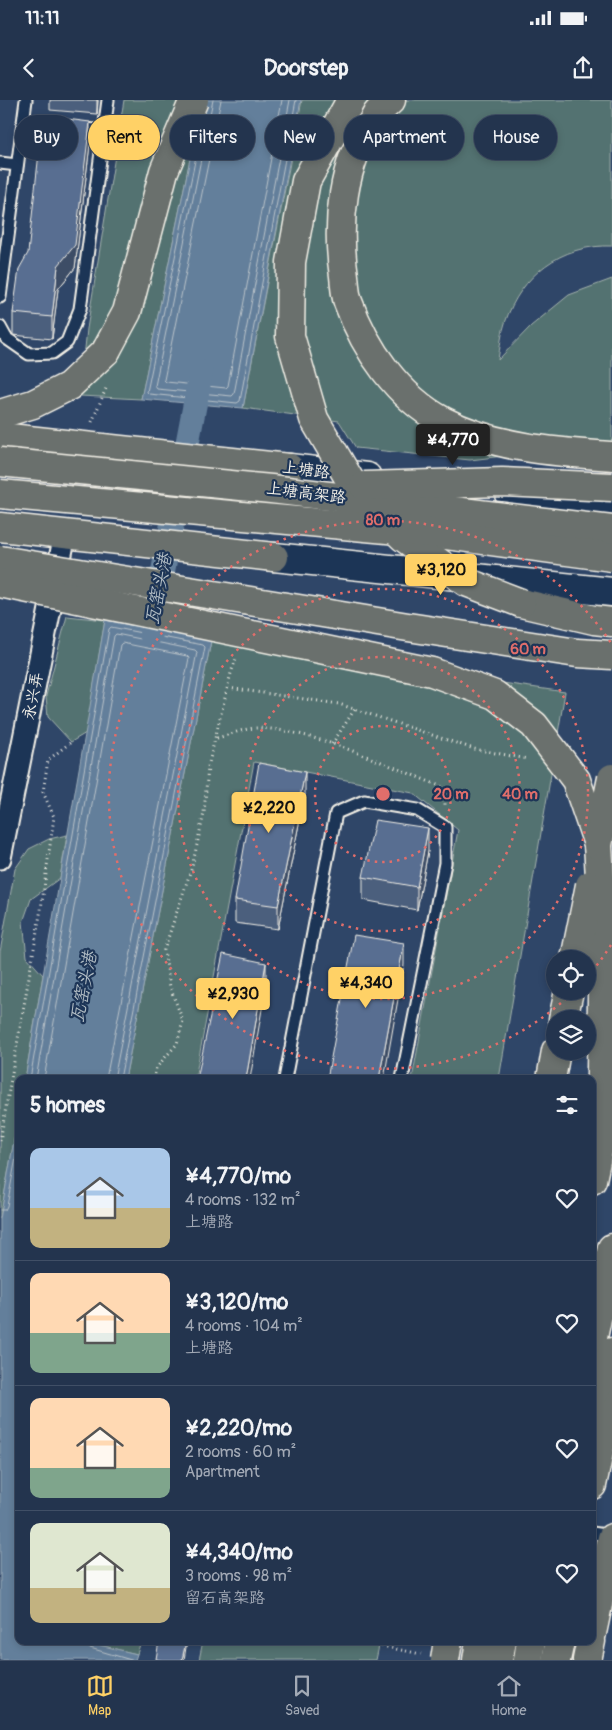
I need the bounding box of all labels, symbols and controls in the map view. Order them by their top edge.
text: 11:11 [25,6,60,30]
icon: back [15,54,43,82]
text: Doorstep [263,54,349,82]
icon: share [569,54,597,82]
chip: Buy [15,115,78,160]
chip: Rent [88,115,160,160]
chip: Filters [170,115,255,160]
chip: New [265,115,334,160]
chip: Apartment [344,115,464,160]
chip: House [474,115,557,160]
pin: ¥4,770 [412,424,494,466]
text: ¥4,770 [427,430,479,450]
street label: 上塘路 [281,457,331,483]
street label: 上塘高架路 [265,478,347,508]
text: 80 m [366,511,400,530]
water label: 瓦窑头港 [141,550,178,627]
pin: ¥3,120 [400,554,482,596]
text: ¥3,120 [416,560,466,580]
text: 60 m [510,640,546,659]
street label: 永兴弄 [19,671,47,721]
centre of rings [374,785,392,803]
text: 20 m [433,785,469,804]
text: 40 m [502,785,538,804]
pin: ¥2,220 [228,792,310,834]
text: ¥2,220 [243,798,295,818]
water label: 瓦窑头港 [66,948,103,1025]
map controls [546,950,596,1060]
button: locate [546,950,596,1000]
pin: ¥4,340 [325,966,407,1009]
text: ¥4,340 [339,973,393,993]
pin: ¥2,930 [192,978,274,1020]
text: ¥2,930 [207,984,259,1004]
button: layers [546,1010,596,1060]
icon: filters [553,1091,581,1119]
text: 5 homes [30,1092,105,1119]
text: ¥4,770/mo [185,1163,291,1190]
icon: home [70,1168,130,1228]
icon: heart [553,1184,581,1212]
text: 4 rooms · 132 m² [185,1190,300,1210]
text: 上塘路 [185,1212,233,1232]
text: ¥3,120/mo [185,1289,288,1316]
icon: home [70,1293,130,1353]
icon: heart [553,1309,581,1337]
text: 4 rooms · 104 m² [185,1316,303,1336]
text: 上塘路 [185,1338,233,1358]
text: ¥2,220/mo [185,1415,292,1442]
icon: home [70,1418,130,1478]
icon: heart [553,1434,581,1462]
text: 2 rooms · 60 m² [185,1442,296,1462]
text: Apartment [185,1462,260,1482]
text: ¥4,340/mo [185,1539,293,1566]
icon: home [70,1543,130,1603]
icon: heart [553,1559,581,1587]
text: 3 rooms · 98 m² [185,1566,292,1586]
text: 留石高架路 [185,1588,265,1608]
tab: Map [86,1672,114,1719]
tab: Saved [285,1672,320,1719]
tab: Home [491,1672,526,1719]

